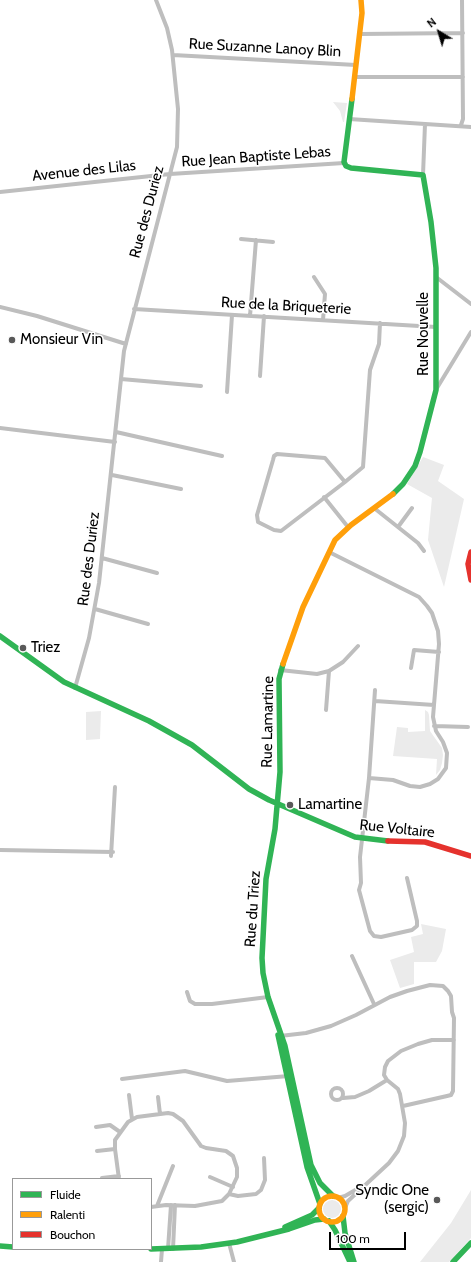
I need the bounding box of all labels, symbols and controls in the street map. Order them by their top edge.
north arrow [419,12,459,52]
text: N [424,15,439,30]
street label: Rue Suzanne Lanoy Blin [188,35,342,61]
street label: Rue Jean Baptiste Lebas [181,143,331,171]
street label: Avenue des Lilas [31,157,137,185]
street label: Rue des Duriez [126,164,168,260]
street label: Rue Nouvelle [415,292,433,376]
street label: Rue de la Briqueterie [221,294,351,318]
place label: Monsieur Vin [20,331,103,349]
marker: Monsieur Vin [7,335,17,345]
street label: Rue des Duriez [74,511,104,607]
place label: Triez [31,639,60,657]
marker: Triez [18,643,28,653]
street label: Rue Lamartine [258,676,278,768]
place label: Lamartine [298,796,362,814]
marker: Lamartine [285,800,295,810]
street label: Rue Voltaire [359,816,435,842]
street label: Rue du Triez [241,870,265,948]
legend [12,1178,152,1250]
place label: Syndic One (sergic) [355,1182,429,1217]
text: Fluide [50,1187,81,1202]
marker: Syndic One (sergic) [432,1195,442,1205]
text: Ralenti [50,1207,85,1222]
scale bar [331,1224,408,1250]
text: Bouchon [50,1227,95,1242]
text: 100 m [336,1231,370,1246]

